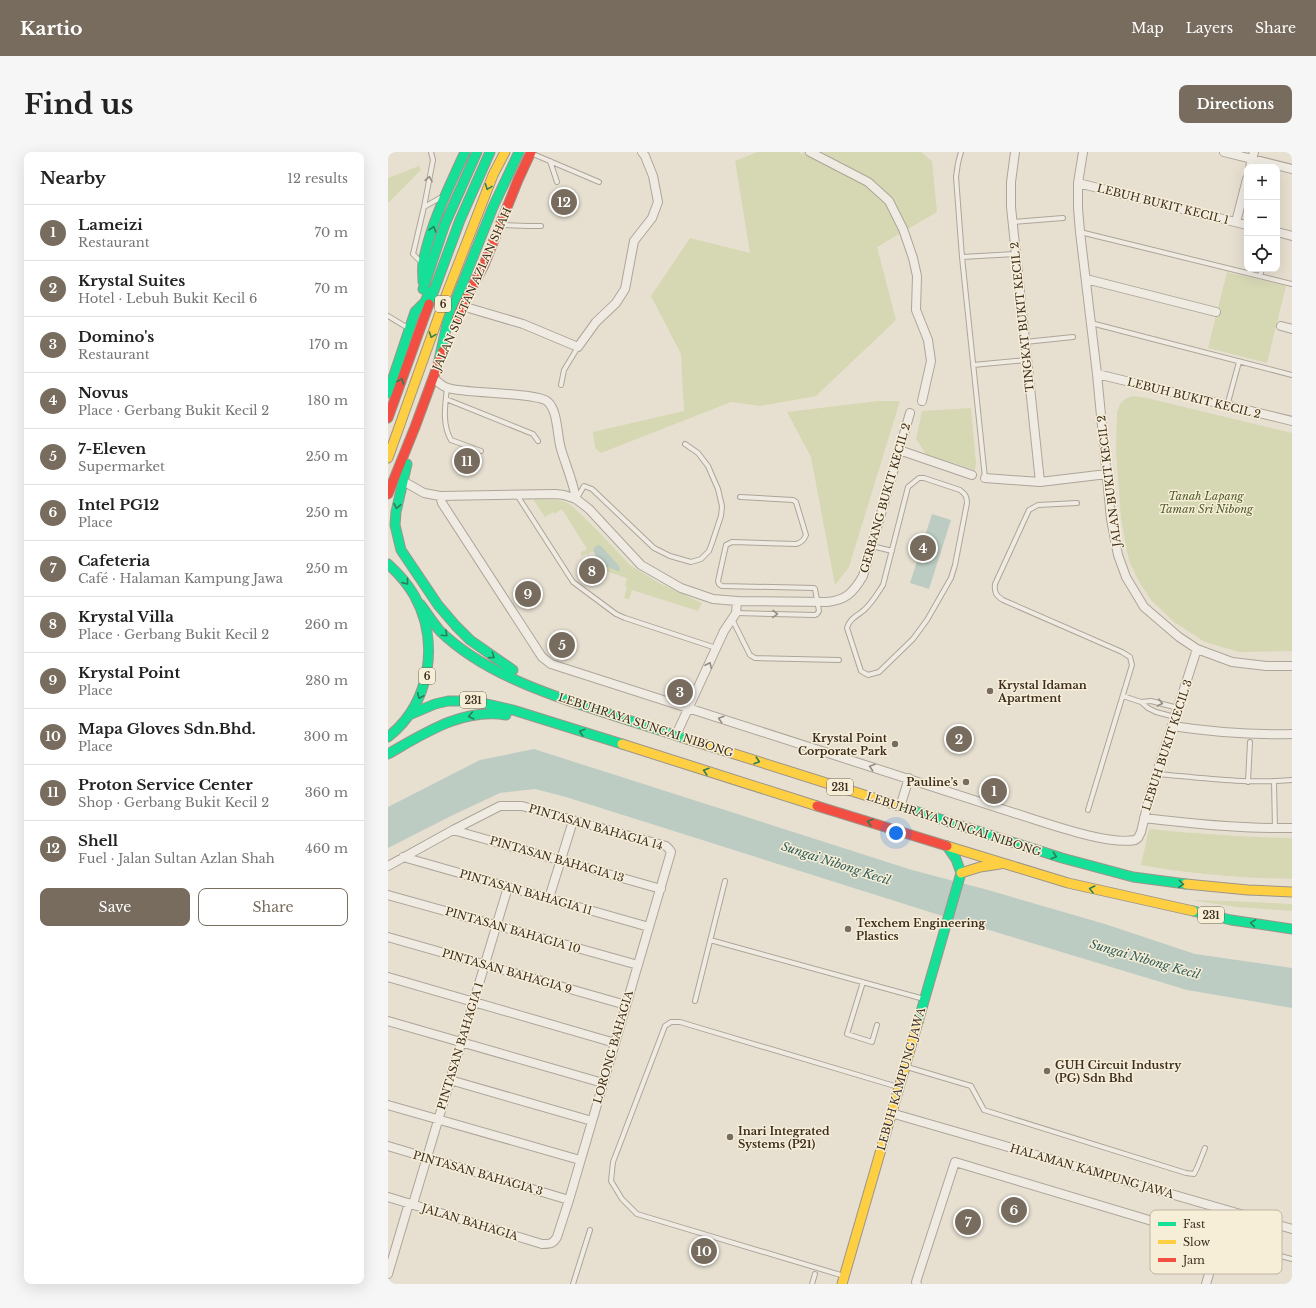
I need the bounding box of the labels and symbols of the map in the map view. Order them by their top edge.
one-way arrow [425,176,433,183]
street label: LEBUH BUKIT KECIL 1 [1096,181,1230,227]
one-way arrow [485,184,493,191]
pin: 12 [551,187,577,217]
street label: JALAN SULTAN AZLAN SHAH [429,205,514,375]
one-way arrow [428,226,437,233]
street label: TINGKAT BUKIT KECIL 2 [1007,241,1037,393]
road number: 6 [435,296,451,312]
one-way arrow [428,331,436,338]
street label: LEBUH BUKIT KECIL 2 [1126,375,1262,421]
one-way arrow [397,378,405,385]
street label: JALAN BUKIT KECIL 2 [1094,414,1124,550]
street label: GERBANG BUKIT KECIL 2 [857,421,913,575]
pin: 11 [454,446,480,476]
park label: Tanah Lapang Taman Sri Nibong [1159,489,1254,516]
one-way arrow [393,503,402,509]
pin: 4 [910,533,936,563]
pin: 8 [579,556,605,586]
one-way arrow [401,578,408,585]
pin: 9 [515,579,541,609]
one-way arrow [772,609,778,618]
one-way arrow [440,629,447,636]
pin: 5 [549,630,575,660]
one-way arrow [488,651,495,658]
one-way arrow [704,662,712,670]
road number: 6 [419,668,435,684]
pin: 3 [667,677,693,707]
street label: LEBUH BUKIT KECIL 3 [1139,677,1195,812]
place label: Krystal Idaman Apartment [997,678,1087,705]
marker: Krystal Idaman Apartment [985,686,995,696]
street label: LEBUHRAYA SUNGAI NIBONG [557,690,736,760]
one-way arrow [417,691,425,699]
road number: 231 [460,692,486,708]
one-way arrow [1156,698,1163,707]
one-way arrow [468,711,474,719]
one-way arrow [718,715,725,724]
pin: 2 [946,724,972,754]
one-way arrow [578,728,585,737]
place label: Krystal Point Corporate Park [798,731,888,758]
marker: Krystal Point Corporate Park [890,739,900,749]
one-way arrow [754,756,761,765]
one-way arrow [868,763,875,771]
one-way arrow [702,767,709,775]
place label: Pauline’s [906,775,958,789]
pin: 1 [981,776,1007,806]
marker: Pauline’s [961,777,971,787]
road number: 231 [827,779,853,795]
street label: LEBUHRAYA SUNGAI NIBONG [865,789,1044,859]
street label: PINTASAN BAHAGIA 14 [527,801,665,853]
one-way arrow [867,818,874,827]
your location [886,823,906,843]
street label: PINTASAN BAHAGIA 13 [488,833,626,885]
water label: Sungai Nibong Kecil [779,838,893,888]
one-way arrow [1051,851,1058,860]
street label: PINTASAN BAHAGIA 11 [458,866,594,918]
one-way arrow [1178,880,1184,889]
one-way arrow [1089,885,1096,894]
street label: PINTASAN BAHAGIA 10 [444,904,583,956]
road number: 231 [1198,907,1224,923]
place label: Texchem Engineering Plastics [856,916,985,943]
one-way arrow [1250,919,1257,928]
marker: Texchem Engineering Plastics [843,924,853,934]
water label: Sungai Nibong Kecil [1088,936,1202,982]
street label: PINTASAN BAHAGIA 9 [440,946,574,996]
street label: PINTASAN BAHAGIA 1 [434,980,486,1111]
street label: LORONG BAHAGIA [590,988,636,1105]
street label: LEBUH KAMPUNG JAWA [874,1005,928,1152]
place label: GUH Circuit Industry (PG) Sdn Bhd [1055,1058,1182,1085]
marker: GUH Circuit Industry (PG) Sdn Bhd [1042,1066,1052,1076]
place label: Inari Integrated Systems (P21) [738,1124,830,1151]
marker: Inari Integrated Systems (P21) [725,1132,735,1142]
street label: HALAMAN KAMPUNG JAWA [1009,1141,1176,1201]
street label: PINTASAN BAHAGIA 3 [411,1148,545,1198]
pin: 6 [1001,1195,1027,1225]
street label: JALAN BAHAGIA [418,1200,520,1243]
pin: 7 [955,1207,981,1237]
legend [1150,1210,1282,1274]
text: Fast [1183,1217,1206,1231]
text: Slow [1183,1235,1211,1249]
pin: 10 [691,1236,717,1266]
text: Jam [1181,1253,1205,1267]

